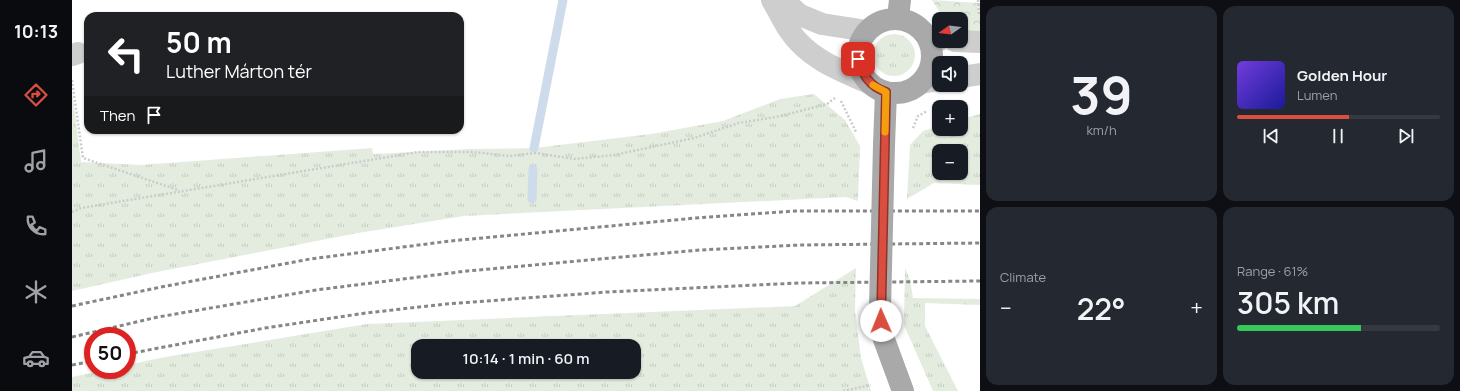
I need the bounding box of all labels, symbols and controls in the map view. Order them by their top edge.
north arrow [932,12,968,48]
map controls [932,12,968,180]
text: 10:13 [14,19,58,43]
text: 50 m [166,23,232,61]
icon: left [100,28,152,80]
pin [841,42,875,76]
icon: arrive [847,48,869,70]
button: sound [932,56,968,92]
text: Luther Márton tér [166,59,312,83]
text: 39 [1070,59,1133,130]
text: Golden Hour [1297,65,1387,86]
icon: directions [22,81,50,109]
text: Lumen [1297,86,1337,104]
button: + [932,100,968,136]
icon: arrive [143,104,165,126]
text: Then [100,105,135,126]
text: km/h [1086,121,1117,139]
icon: previous [1260,125,1282,147]
icon: pause [1327,125,1349,147]
icon: next [1395,125,1417,147]
button: − [932,144,968,180]
icon: music [22,147,50,175]
icon: phone [22,212,50,240]
text: Range · 61% [1237,262,1308,280]
text: Climate [1000,268,1046,286]
icon: climate [22,278,50,306]
text: 305 km [1237,282,1339,323]
text: 22° [1077,288,1125,329]
text: − [1000,293,1012,323]
text: + [1190,293,1203,323]
position arrow [860,300,902,342]
speed limit sign: 50 [84,327,136,379]
icon: car [22,344,50,372]
text: 10:14 · 1 min · 60 m [463,348,589,369]

